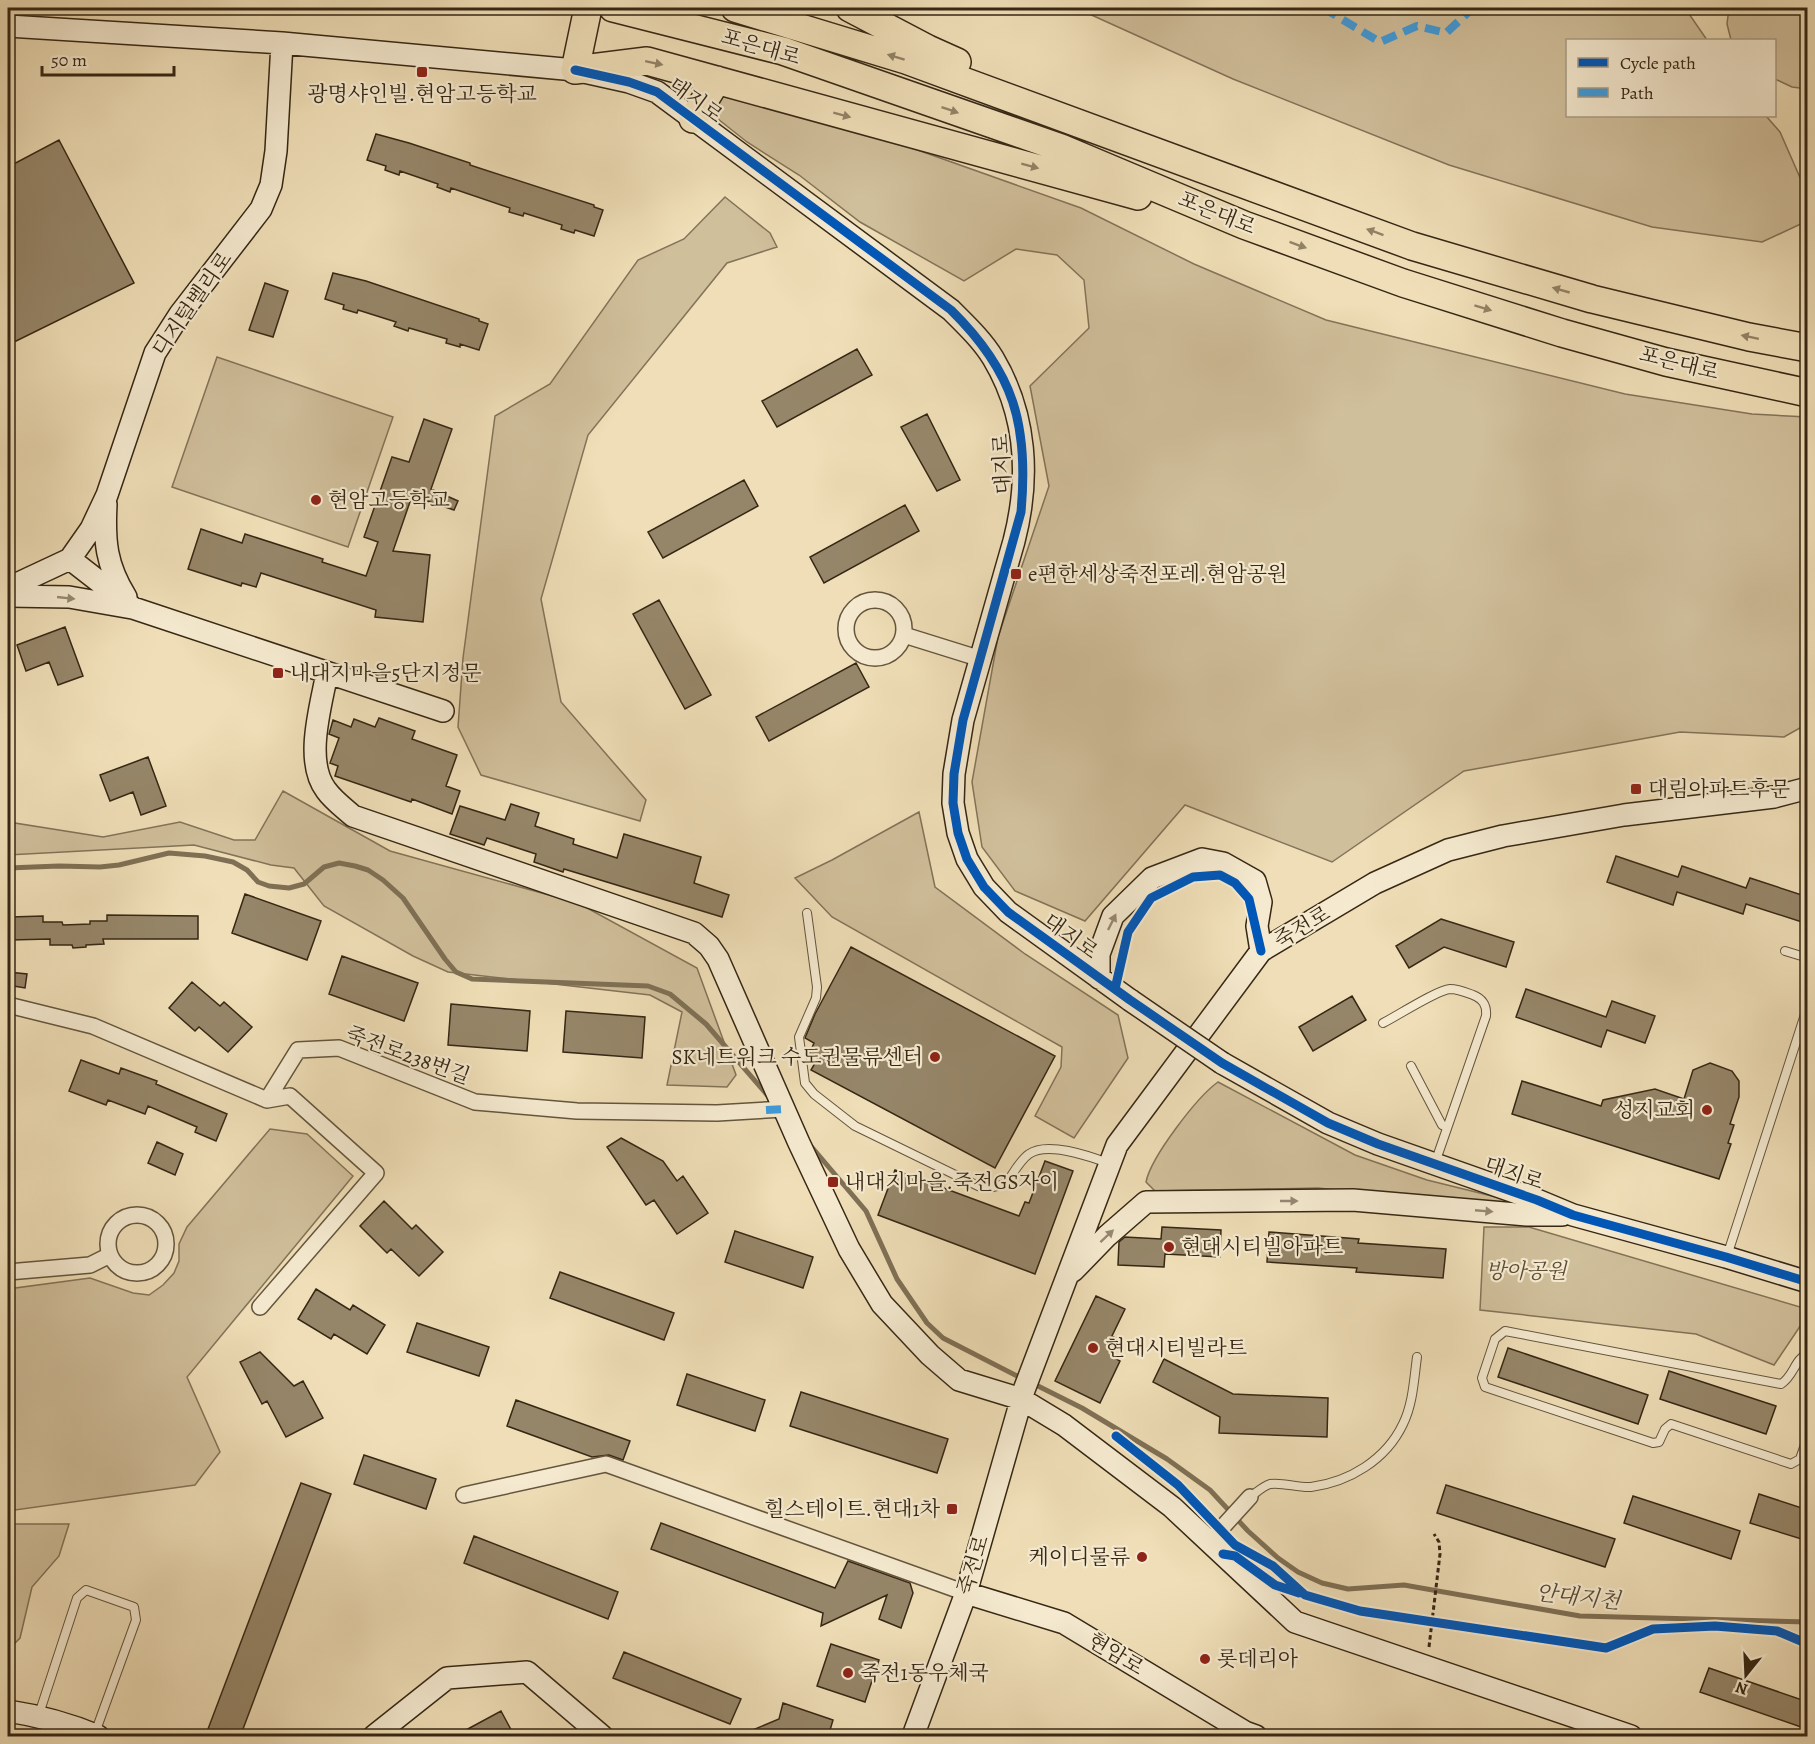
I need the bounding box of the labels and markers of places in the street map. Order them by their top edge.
marker: 광명샤인빌.현암고등학교 [415,65,429,79]
place label: 광명샤인빌.현암고등학교 [307,80,537,108]
place label: 현암고등학교 [328,486,450,514]
marker: 현암고등학교 [309,493,323,507]
place label: e편한세상죽전포레.현암공원 [1028,560,1287,588]
marker: e편한세상죽전포레.현암공원 [1009,567,1023,581]
place label: 내대지마을5단지정문 [290,659,482,687]
marker: 내대지마을5단지정문 [271,666,285,680]
place label: 대림아파트후문 [1648,775,1790,803]
marker: 대림아파트후문 [1629,782,1643,796]
place label: SK네트워크 수도권물류센터 [671,1043,923,1071]
marker: SK네트워크 수도권물류센터 [928,1050,942,1064]
place label: 성지교회 [1614,1096,1695,1124]
marker: 성지교회 [1700,1103,1714,1117]
place label: 내대지마을.죽전GS자이 [845,1168,1059,1196]
marker: 내대지마을.죽전GS자이 [826,1175,840,1189]
place label: 현대시티빌아파트 [1181,1233,1343,1261]
marker: 현대시티빌아파트 [1162,1240,1176,1254]
place label: 현대시티빌라트 [1105,1334,1247,1362]
marker: 현대시티빌라트 [1086,1341,1100,1355]
place label: 힐스테이트.현대1차 [764,1495,941,1523]
marker: 힐스테이트.현대1차 [945,1502,959,1516]
place label: 케이디물류 [1029,1543,1130,1571]
marker: 케이디물류 [1135,1550,1149,1564]
place label: 롯데리아 [1217,1645,1299,1673]
marker: 롯데리아 [1198,1652,1212,1666]
place label: 죽전1동우체국 [860,1659,989,1687]
marker: 죽전1동우체국 [841,1666,855,1680]

